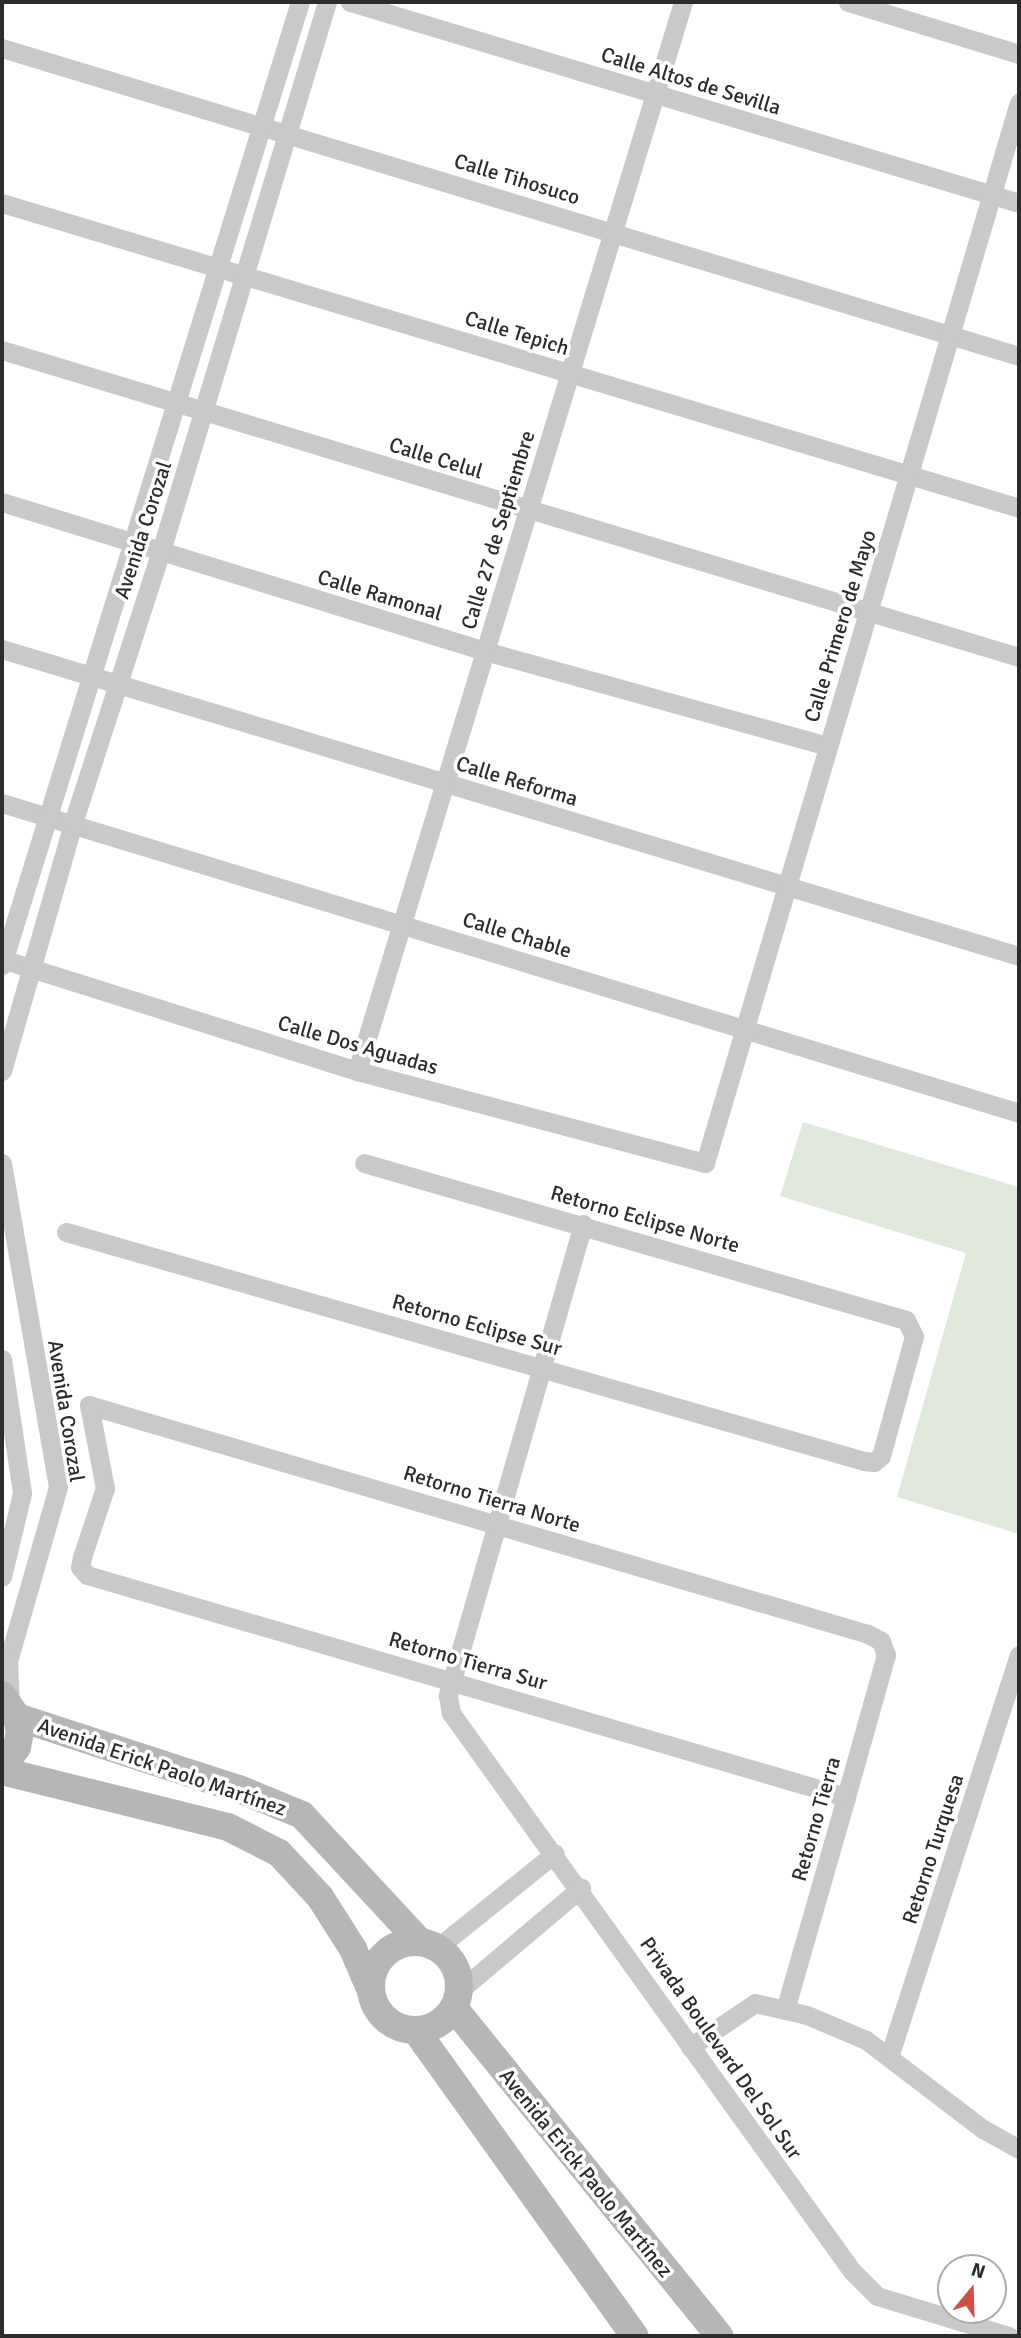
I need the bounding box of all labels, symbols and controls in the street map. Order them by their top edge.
street label: Calle Altos de Sevilla [598,42,784,120]
street label: Calle Tihosuco [451,148,583,210]
street label: Calle Tepich [462,305,572,361]
street label: Calle 27 de Septiembre [456,428,540,632]
street label: Calle Celul [386,432,486,484]
street label: Avenida Corozal [109,458,177,602]
street label: Calle Primero de Mayo [799,527,881,725]
street label: Calle Ramonal [315,564,445,626]
street label: Calle Reforma [453,751,581,811]
street label: Calle Chable [460,907,574,963]
street label: Calle Dos Aguadas [275,1010,441,1080]
street label: Retorno Eclipse Norte [548,1180,742,1258]
street label: Retorno Eclipse Sur [389,1289,565,1361]
street label: Avenida Corozal [42,1338,90,1484]
street label: Retorno Tierra Norte [400,1460,584,1538]
street label: Retorno Tierra Sur [386,1626,550,1696]
street label: Avenida Erick Paolo Martínez [34,1713,290,1821]
street label: Retorno Tierra [786,1754,846,1884]
street label: Retorno Turquesa [897,1771,969,1927]
street label: Privada Boulevard Del Sol Sur [635,1932,807,2164]
street label: Avenida Erick Paolo Martínez [494,2064,678,2282]
north arrow [937,2254,1007,2324]
text: N [968,2258,988,2285]

